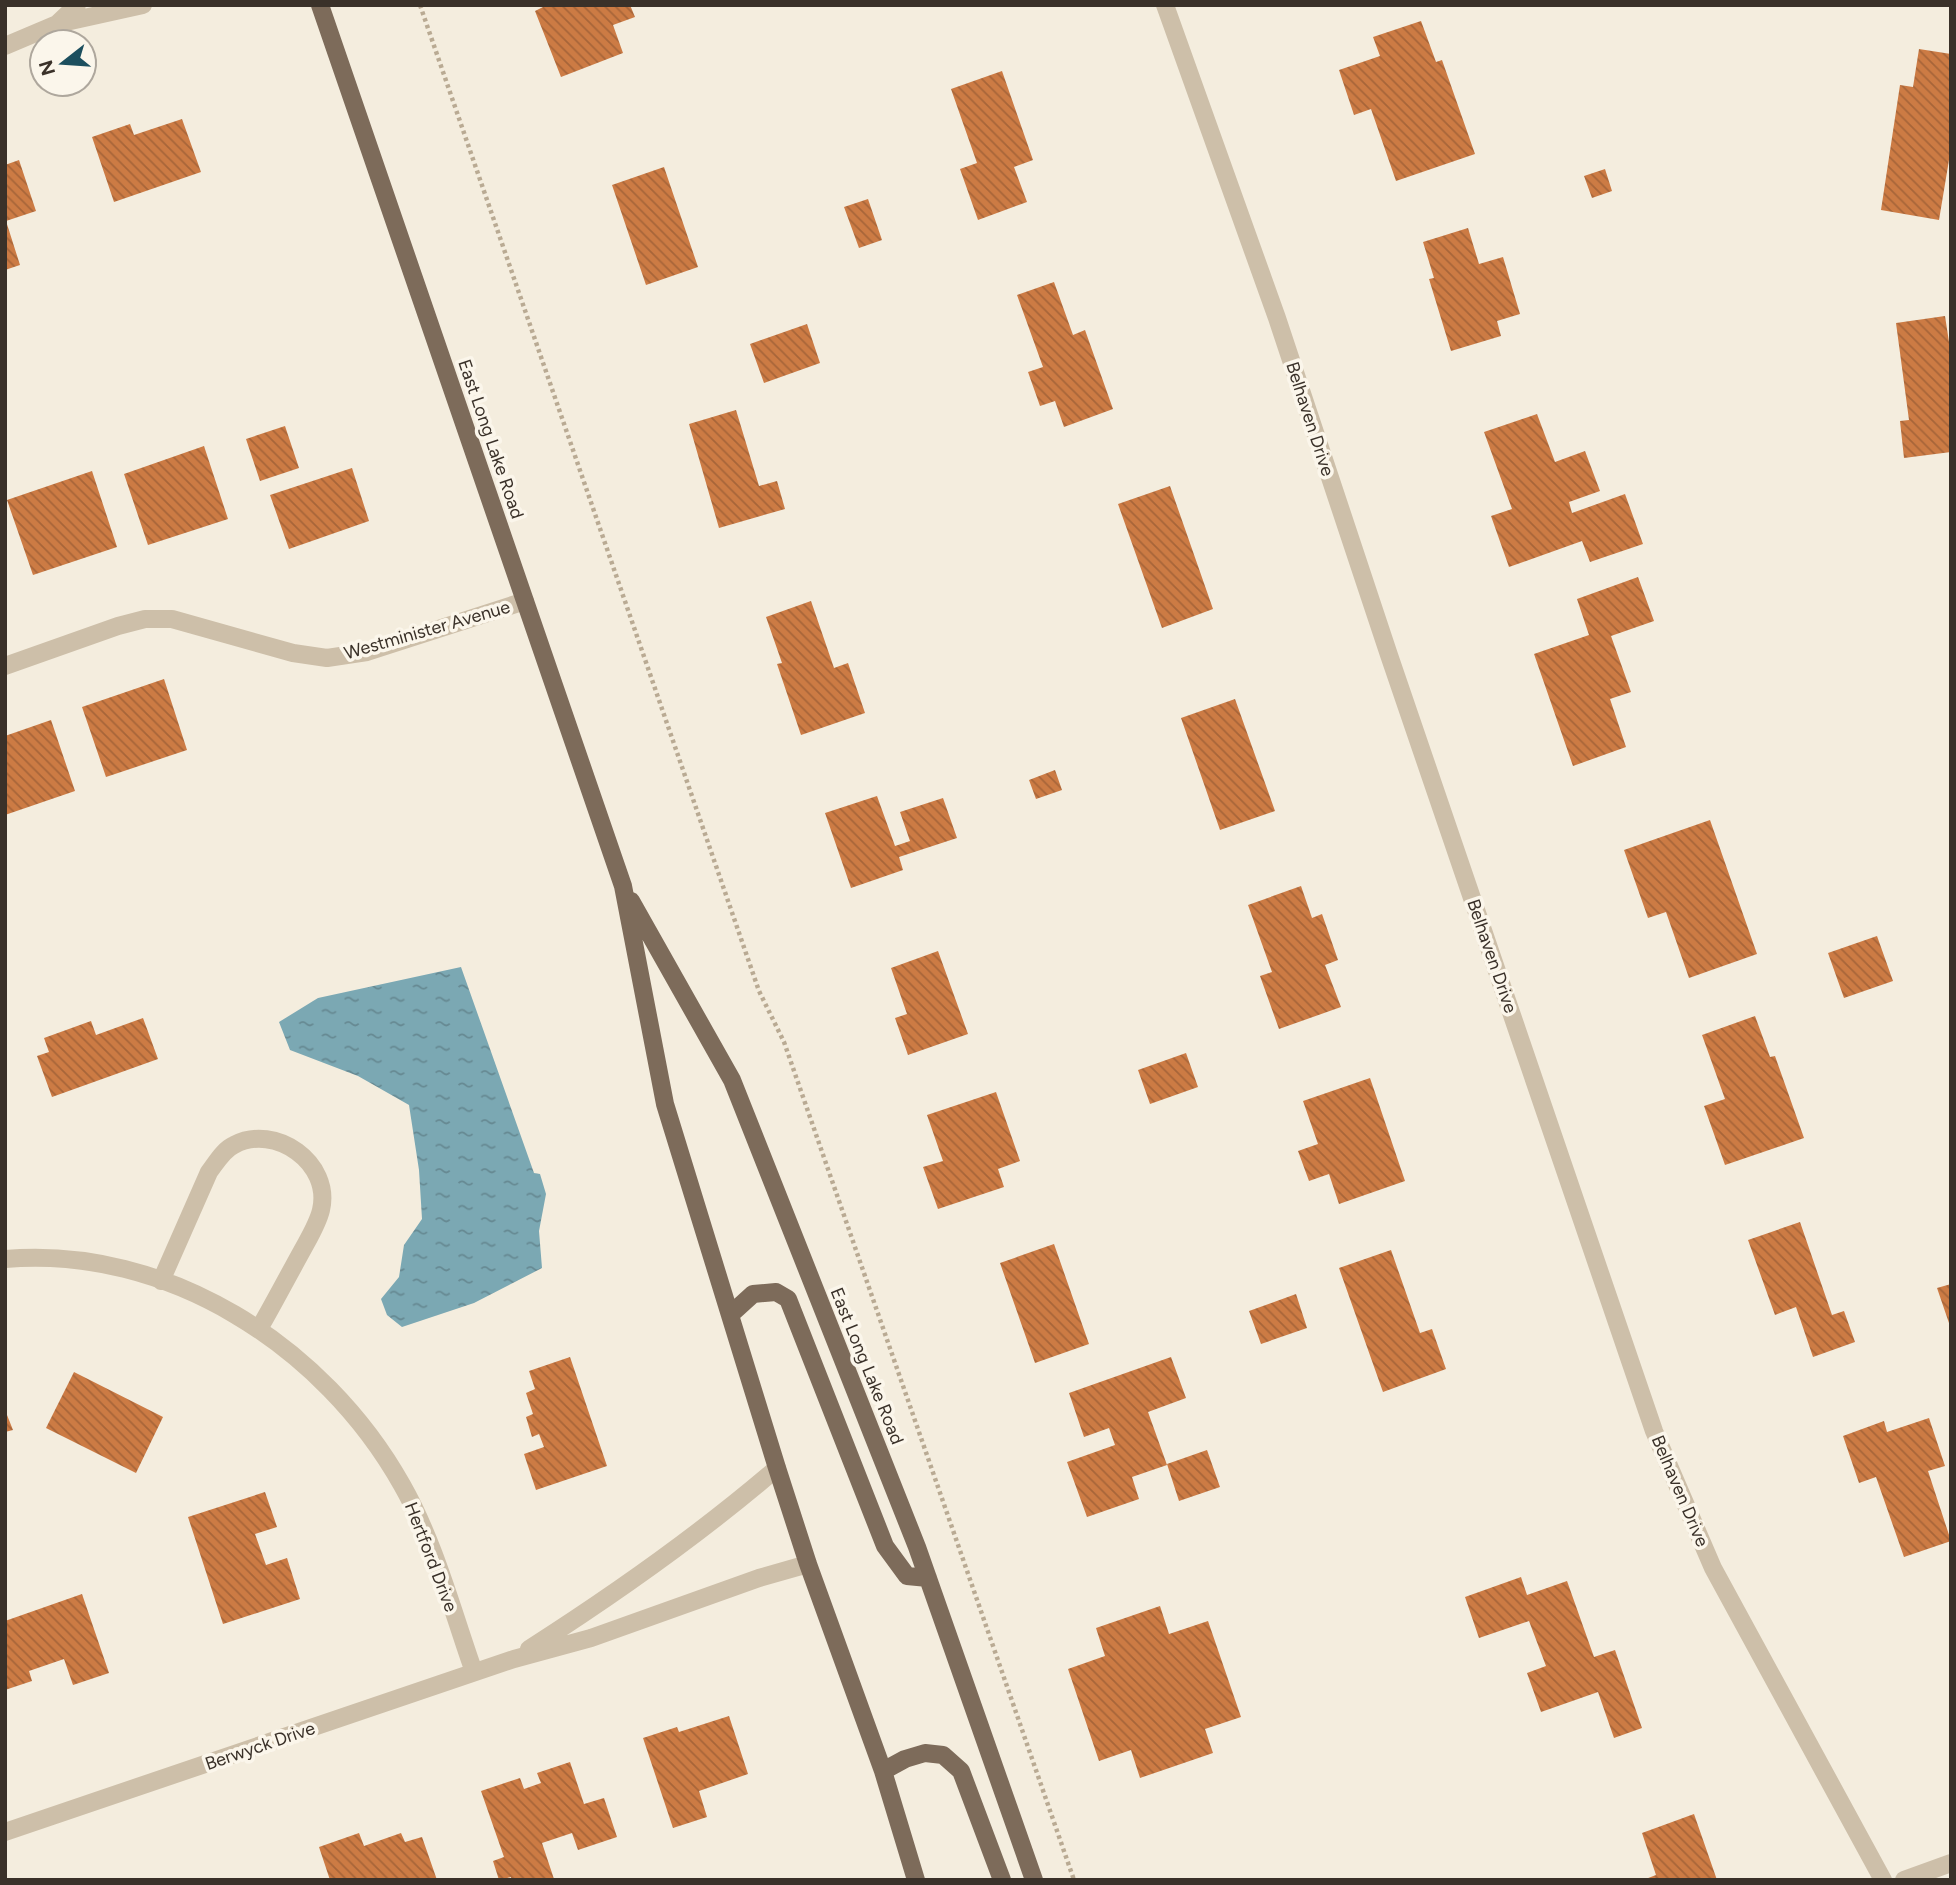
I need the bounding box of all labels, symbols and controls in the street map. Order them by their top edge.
north arrow [28,28,98,98]
text: N [34,57,60,78]
street label: East Long Lake Road [453,356,529,522]
street label: Belhaven Drive [1281,359,1339,479]
street label: Westminister Avenue [341,596,513,664]
street label: Belhaven Drive [1462,896,1522,1016]
street label: East Long Lake Road [825,1284,909,1448]
street label: Belhaven Drive [1647,1432,1713,1550]
street label: Hertford Drive [400,1499,462,1615]
street label: Berwyck Drive [202,1717,318,1775]

